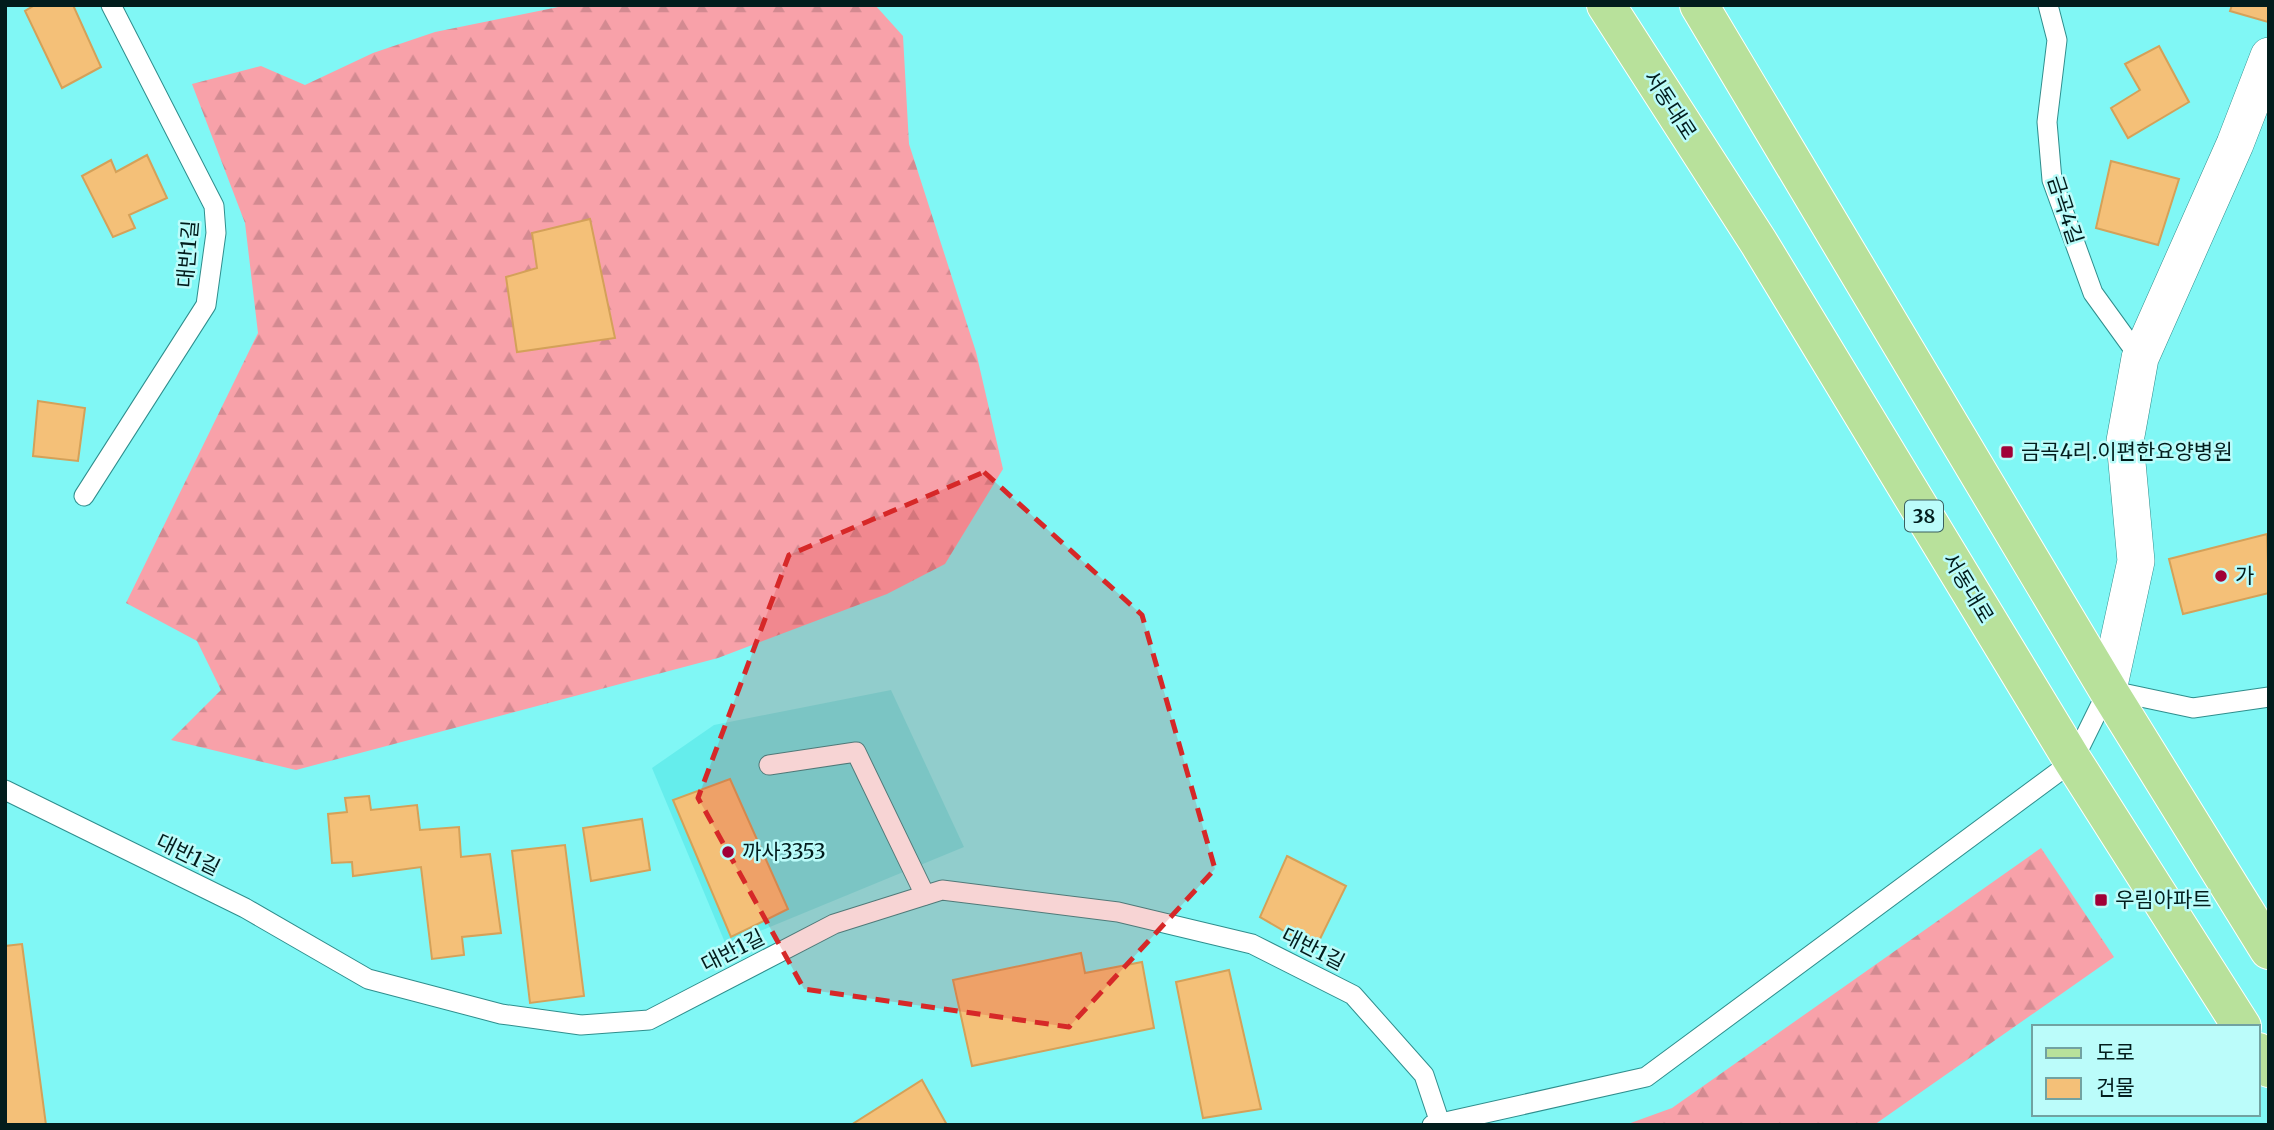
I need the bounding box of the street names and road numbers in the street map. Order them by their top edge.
street label: 서동대로 [1638,65,1703,144]
street label: 금곡4길 [2042,172,2089,248]
street label: 대반1길 [171,219,204,289]
road number: 38 [1905,500,1943,531]
street label: 서동대로 [1937,548,2000,628]
street label: 대반1길 [152,828,224,881]
street label: 대반1길 [1277,921,1349,976]
street label: 대반1길 [697,923,769,978]

